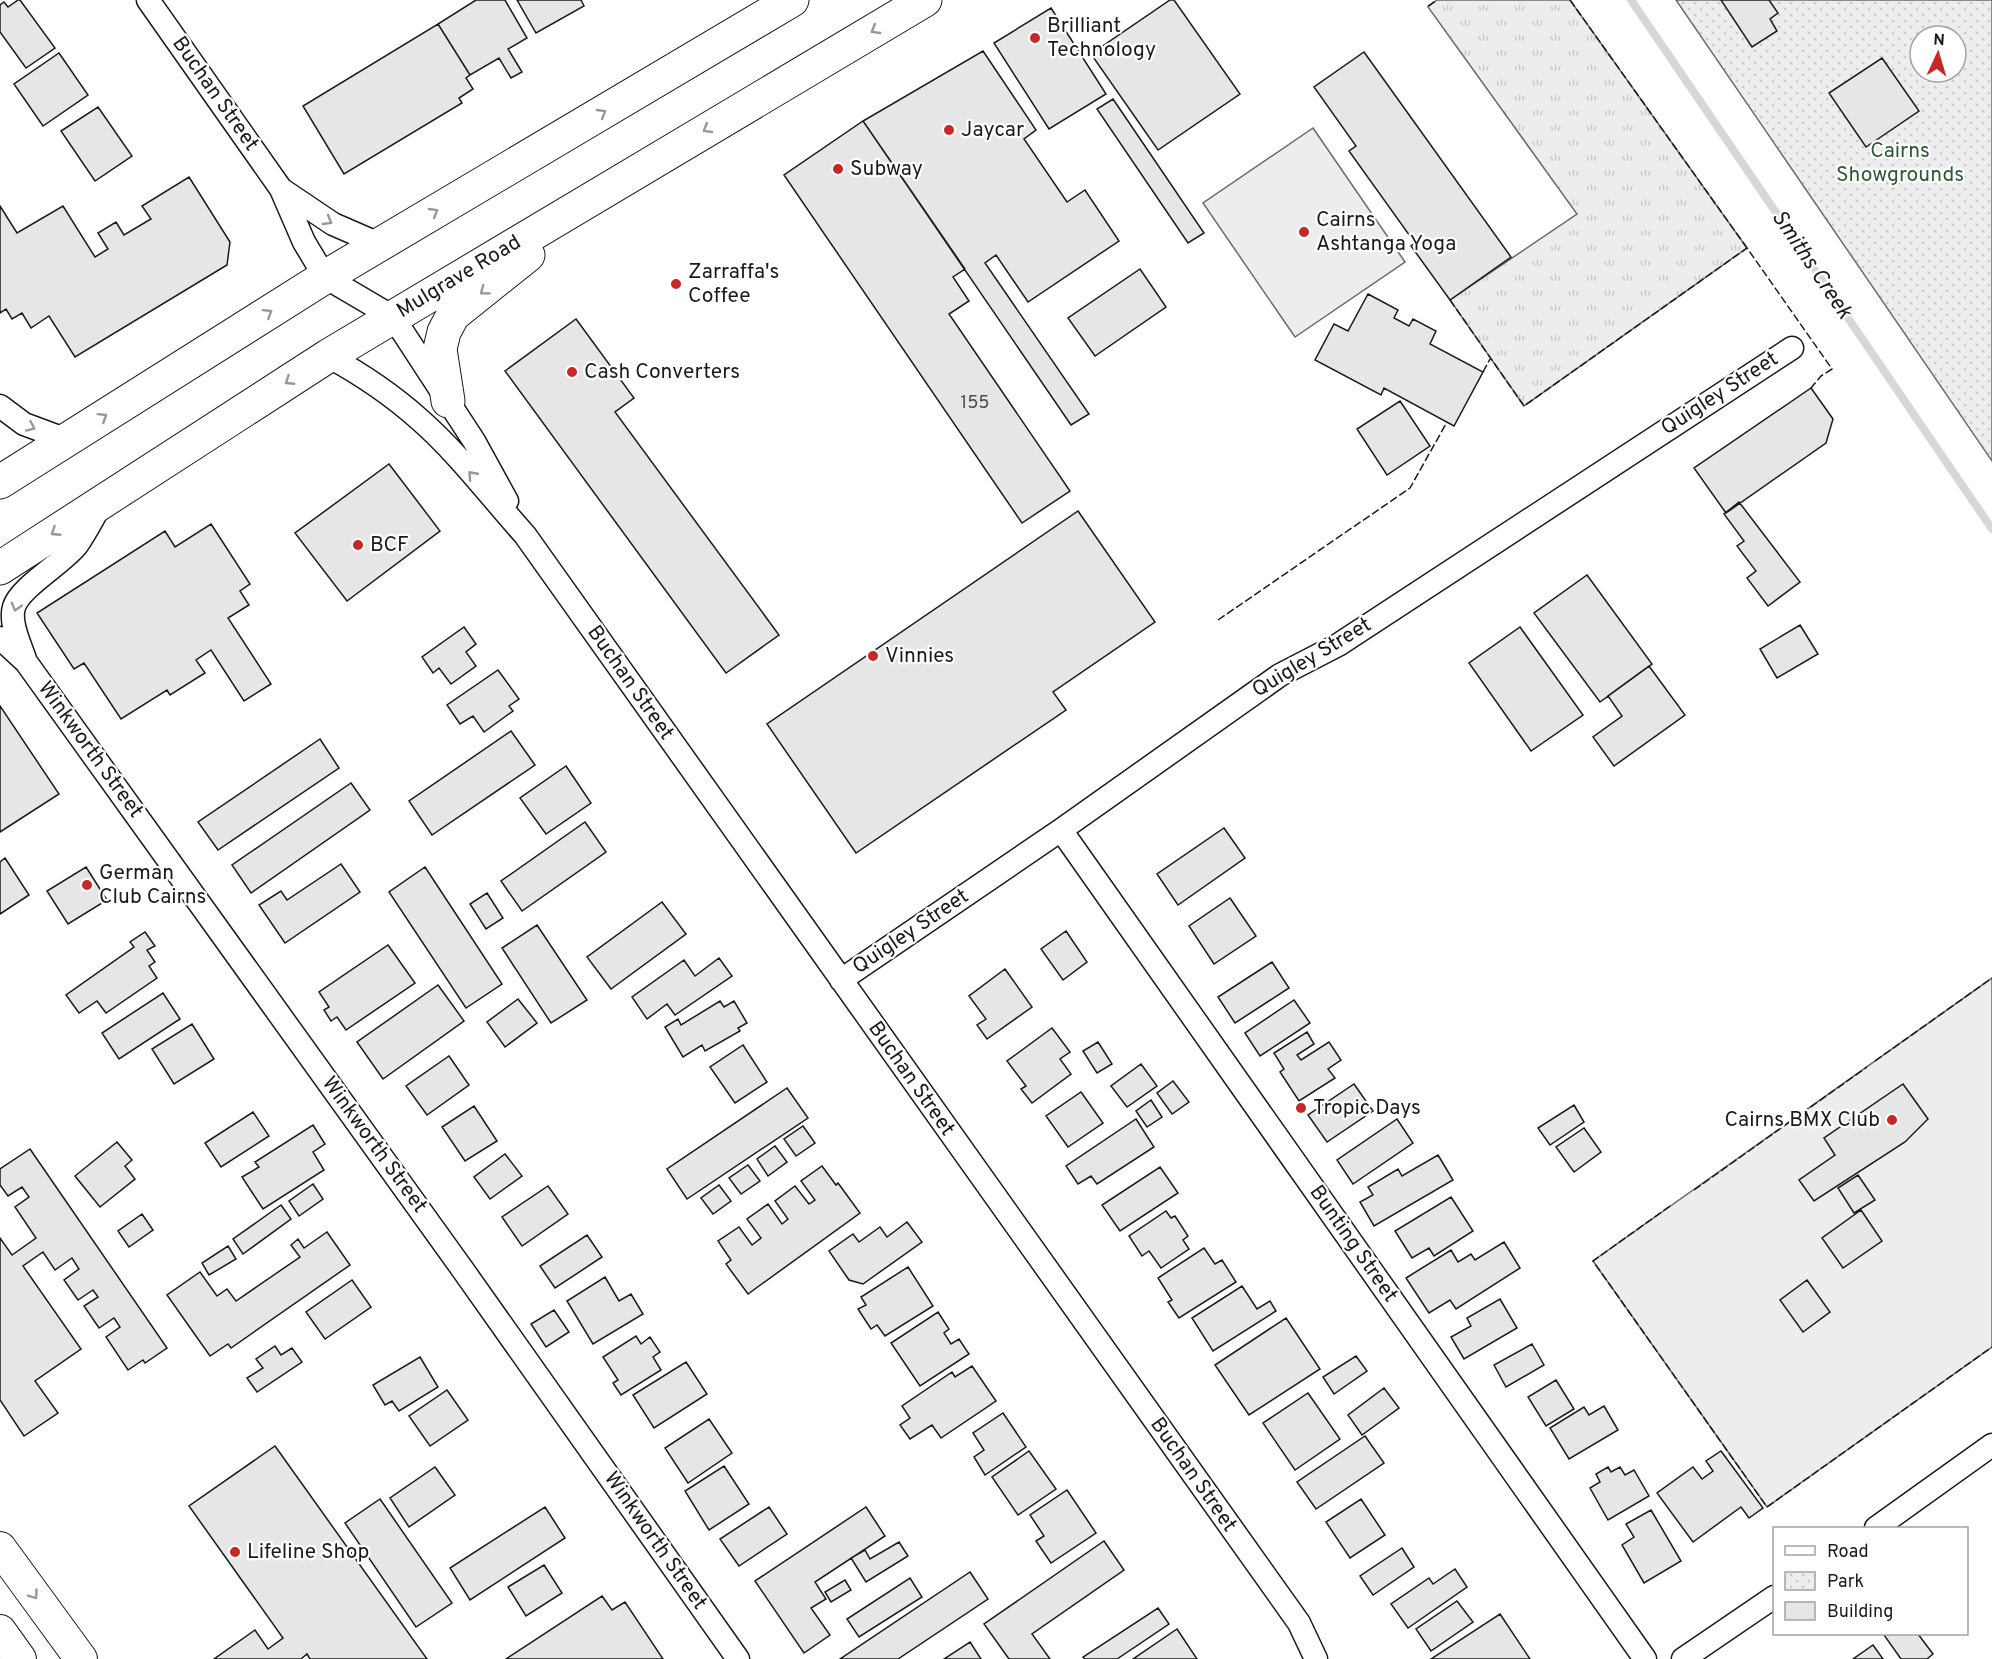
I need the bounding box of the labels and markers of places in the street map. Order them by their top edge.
place label: Brilliant Technology [1047,13,1156,64]
marker: Brilliant Technology [1028,31,1042,45]
place label: Jaycar [961,117,1024,144]
marker: Jaycar [942,123,956,137]
place label: Subway [850,156,923,183]
marker: Subway [831,162,845,176]
place label: Cairns Ashtanga Yoga [1316,207,1456,258]
marker: Cairns Ashtanga Yoga [1297,225,1311,239]
place label: Zarraffa's Coffee [688,259,779,310]
marker: Zarraffa's Coffee [669,277,683,291]
place label: Cash Converters [584,359,740,386]
marker: Cash Converters [565,365,579,379]
place label: BCF [370,532,409,559]
marker: BCF [351,538,365,552]
place label: Vinnies [885,643,954,670]
marker: Vinnies [866,649,880,663]
place label: German Club Cairns [99,860,206,911]
marker: German Club Cairns [80,878,94,892]
place label: Tropic Days [1313,1095,1421,1122]
marker: Tropic Days [1294,1101,1308,1115]
place label: Cairns BMX Club [1725,1107,1880,1134]
marker: Cairns BMX Club [1885,1113,1899,1127]
place label: Lifeline Shop [247,1539,369,1566]
marker: Lifeline Shop [228,1545,242,1559]

